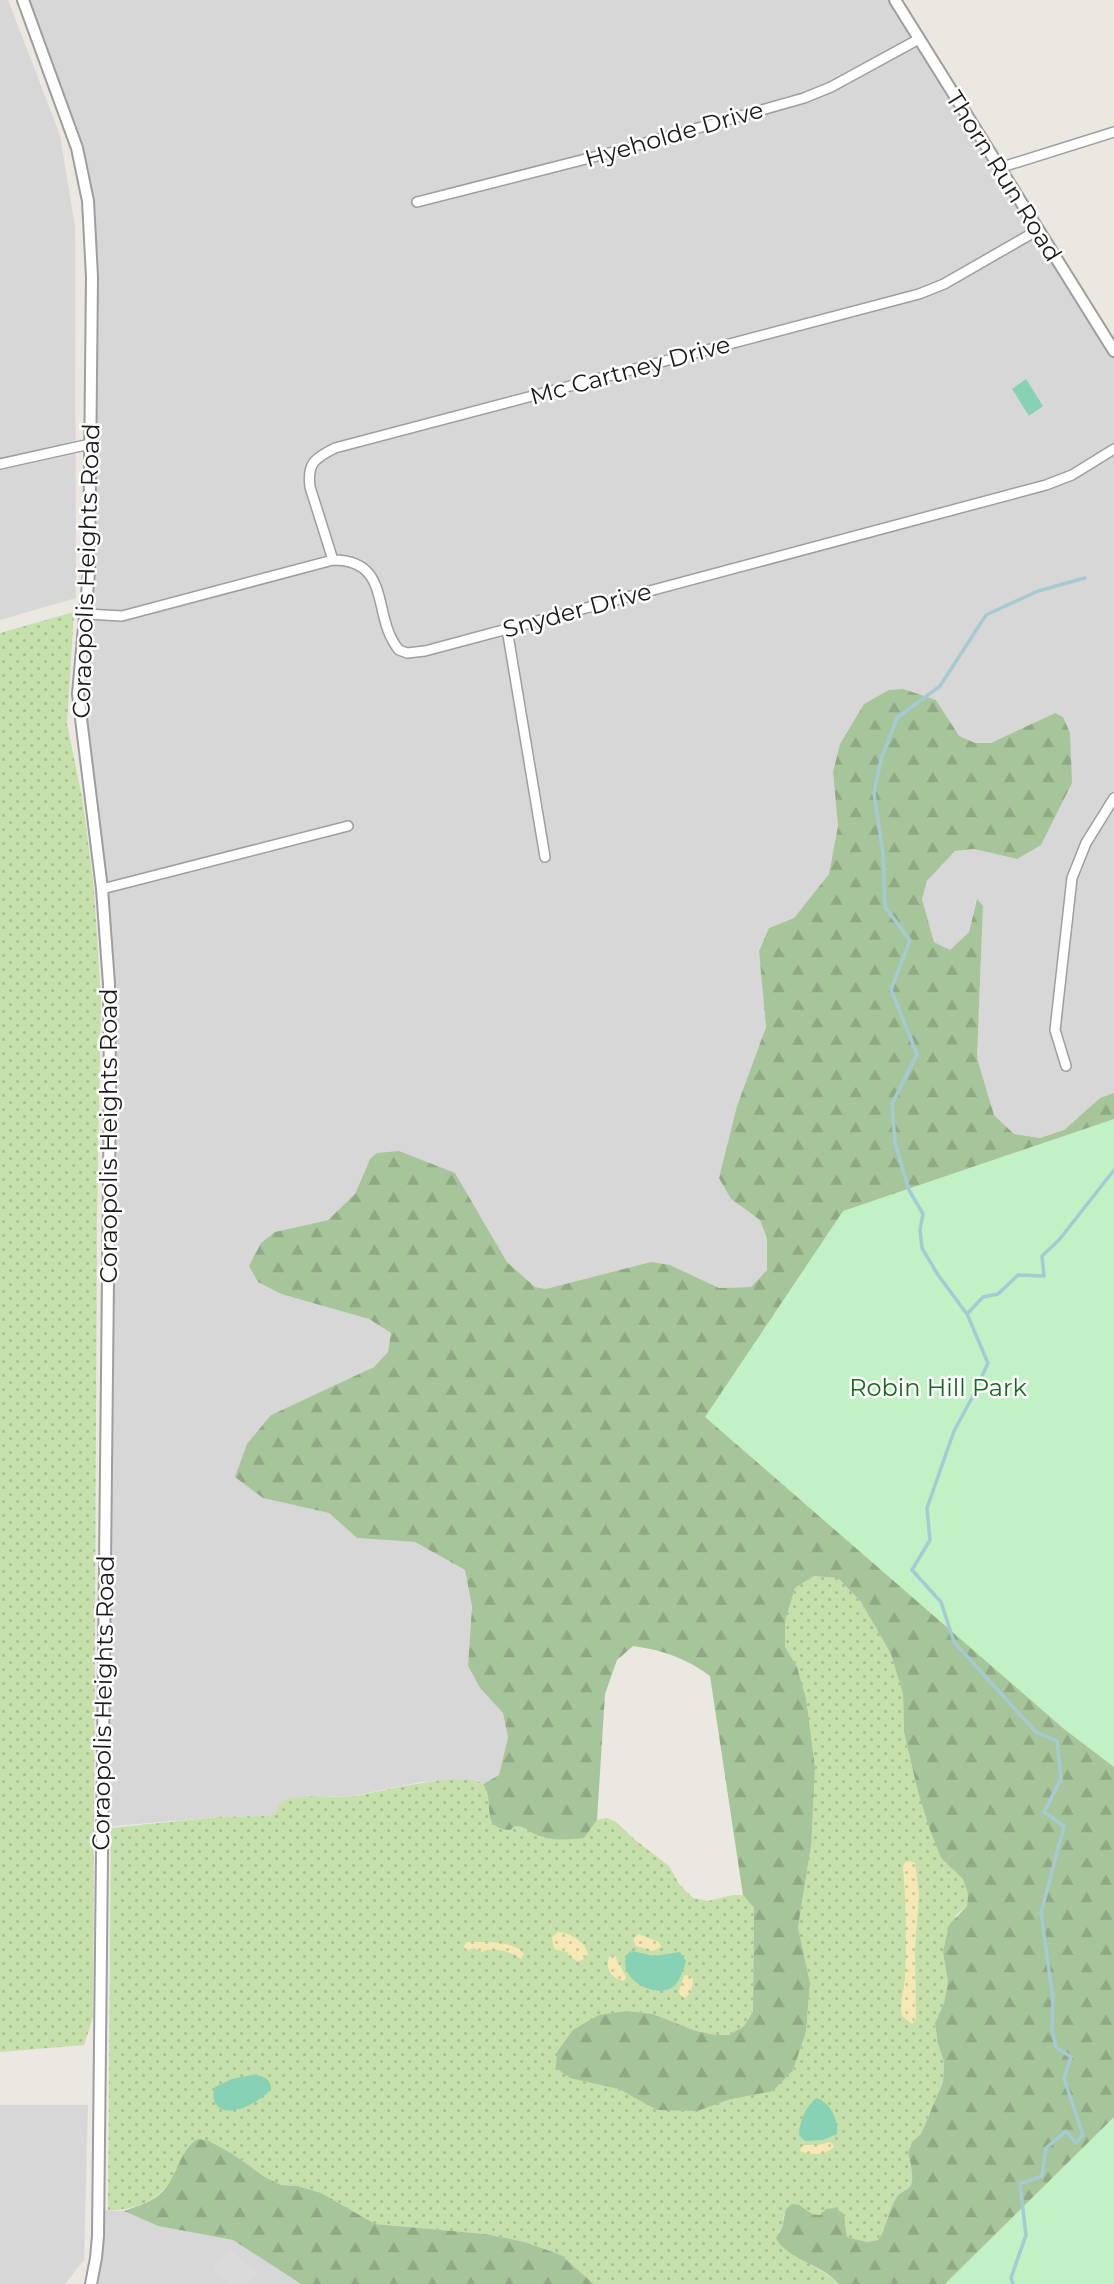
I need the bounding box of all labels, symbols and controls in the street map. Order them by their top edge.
street label: Thorn Run Road [940,85,1068,267]
street label: Hyeholde Drive [581,95,767,173]
street label: Mc Cartney Drive [527,329,733,411]
street label: Coraopolis Heights Road [66,423,106,719]
street label: Snyder Drive [499,576,655,644]
street label: Coraopolis Heights Road [94,988,123,1284]
park label: Robin Hill Park [849,1373,1027,1402]
street label: Coraopolis Heights Road [86,1555,120,1851]

